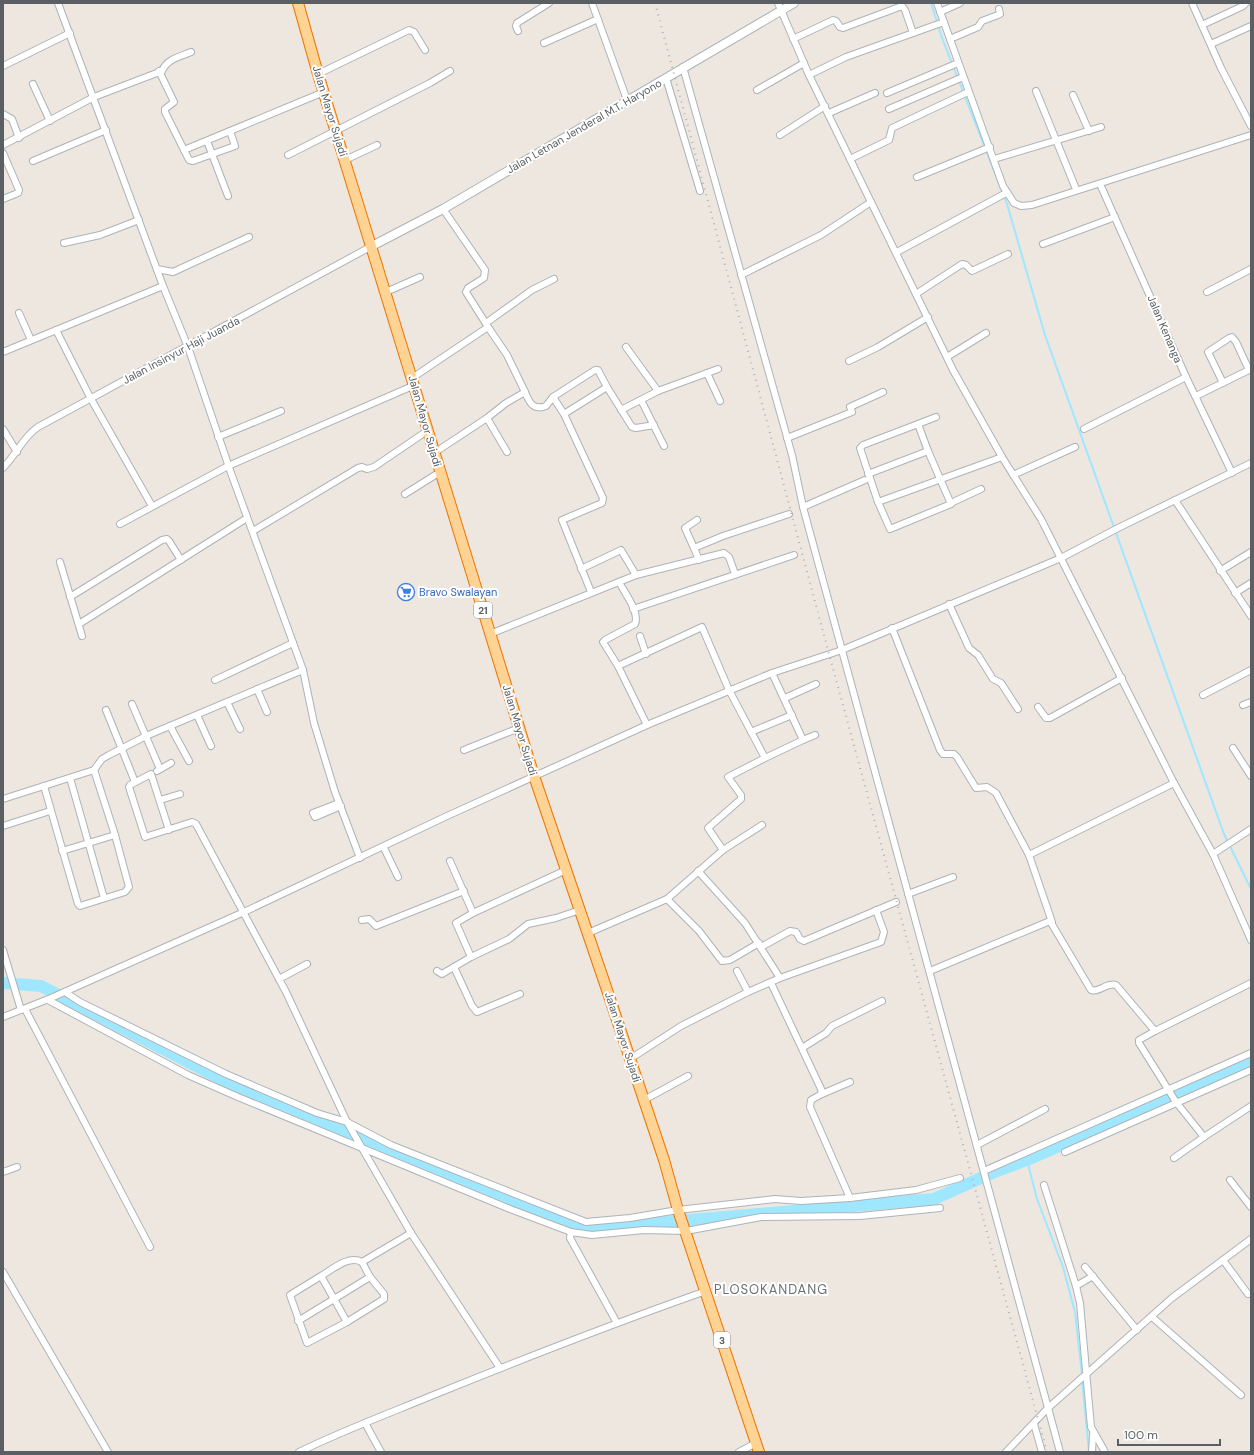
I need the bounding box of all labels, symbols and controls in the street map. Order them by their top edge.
street label: Jalan Mayor Sujadi [310,64,350,158]
street label: Jalan Letnan Jenderal M.T. Haryono [504,76,664,176]
street label: Jalan Kenanga [1144,293,1186,365]
street label: Jalan Insinyur Haji Juanda [120,313,242,387]
street label: Jalan Mayor Sujadi [405,374,445,468]
supermarket icon: Bravo Swalayan [396,582,416,602]
place label: Bravo Swalayan [419,585,497,599]
road number: 21 [474,602,492,618]
street label: Jalan Mayor Sujadi [500,683,540,777]
street label: Jalan Mayor Sujadi [602,990,644,1084]
district label: PLOSOKANDANG [714,1281,828,1298]
road number: 3 [714,1332,730,1348]
scale bar [1118,1421,1220,1447]
text: 100 m [1124,1427,1158,1443]

